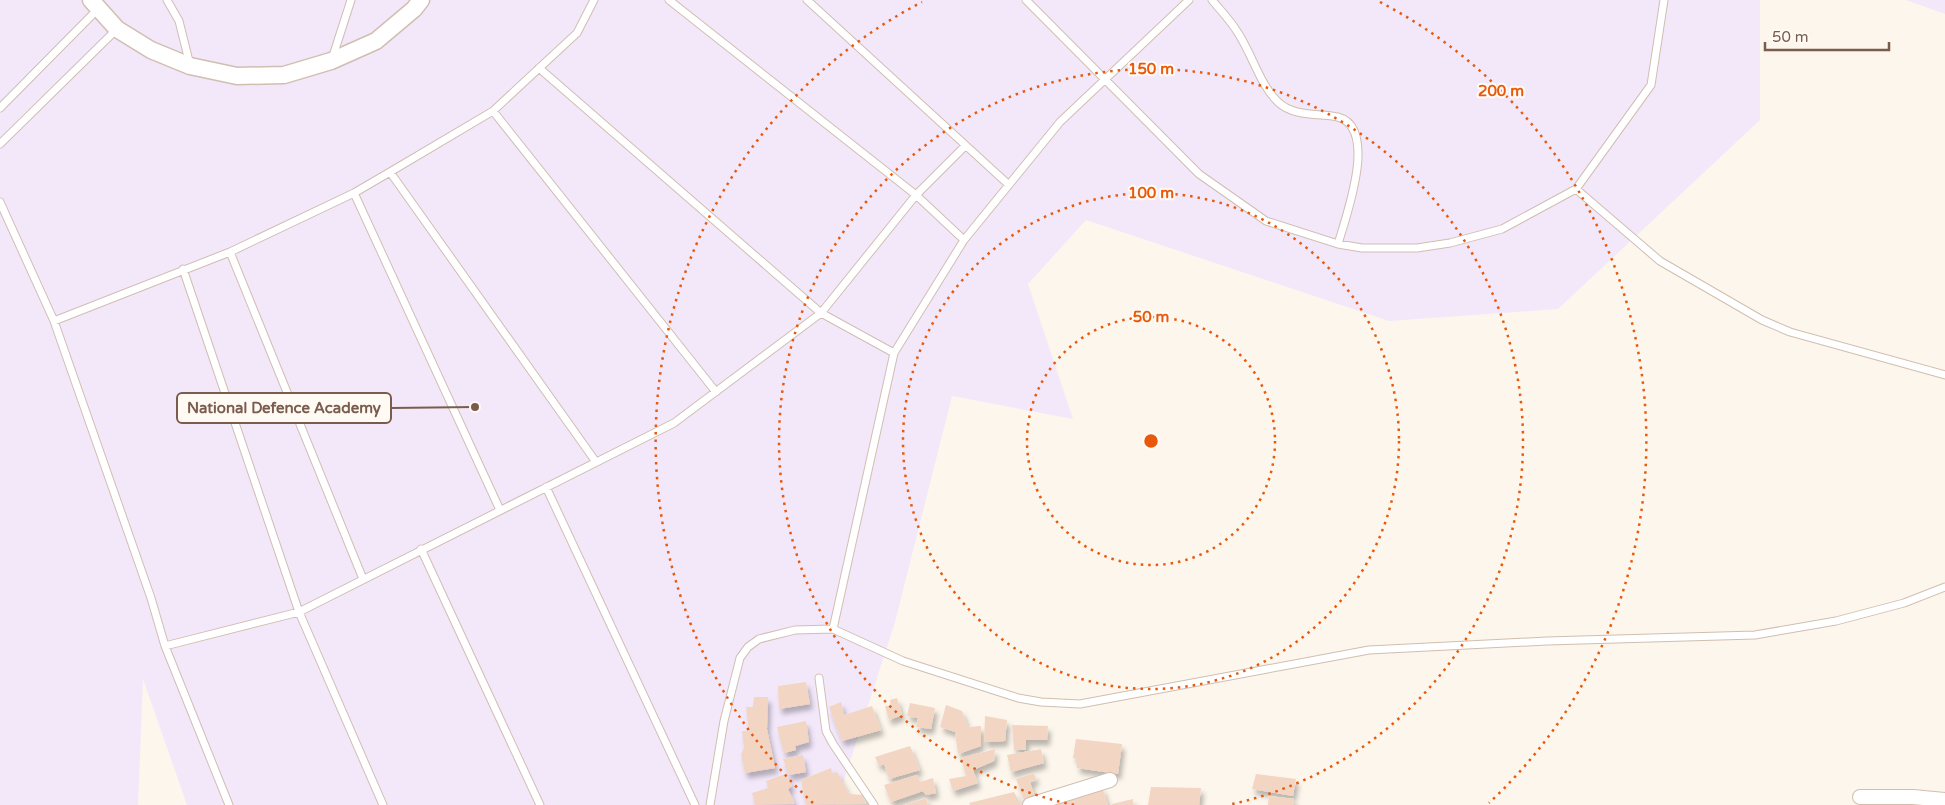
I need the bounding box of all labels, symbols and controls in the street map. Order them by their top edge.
scale bar [1765,20,1889,52]
text: 50 m [1772,28,1809,46]
text: 150 m [1128,60,1174,78]
text: 200 m [1478,82,1524,100]
text: 100 m [1128,184,1174,202]
text: 50 m [1133,308,1169,326]
callout: National Defence Academy [177,393,391,423]
text: National Defence Academy [187,399,381,418]
centre of rings [1142,432,1160,450]

